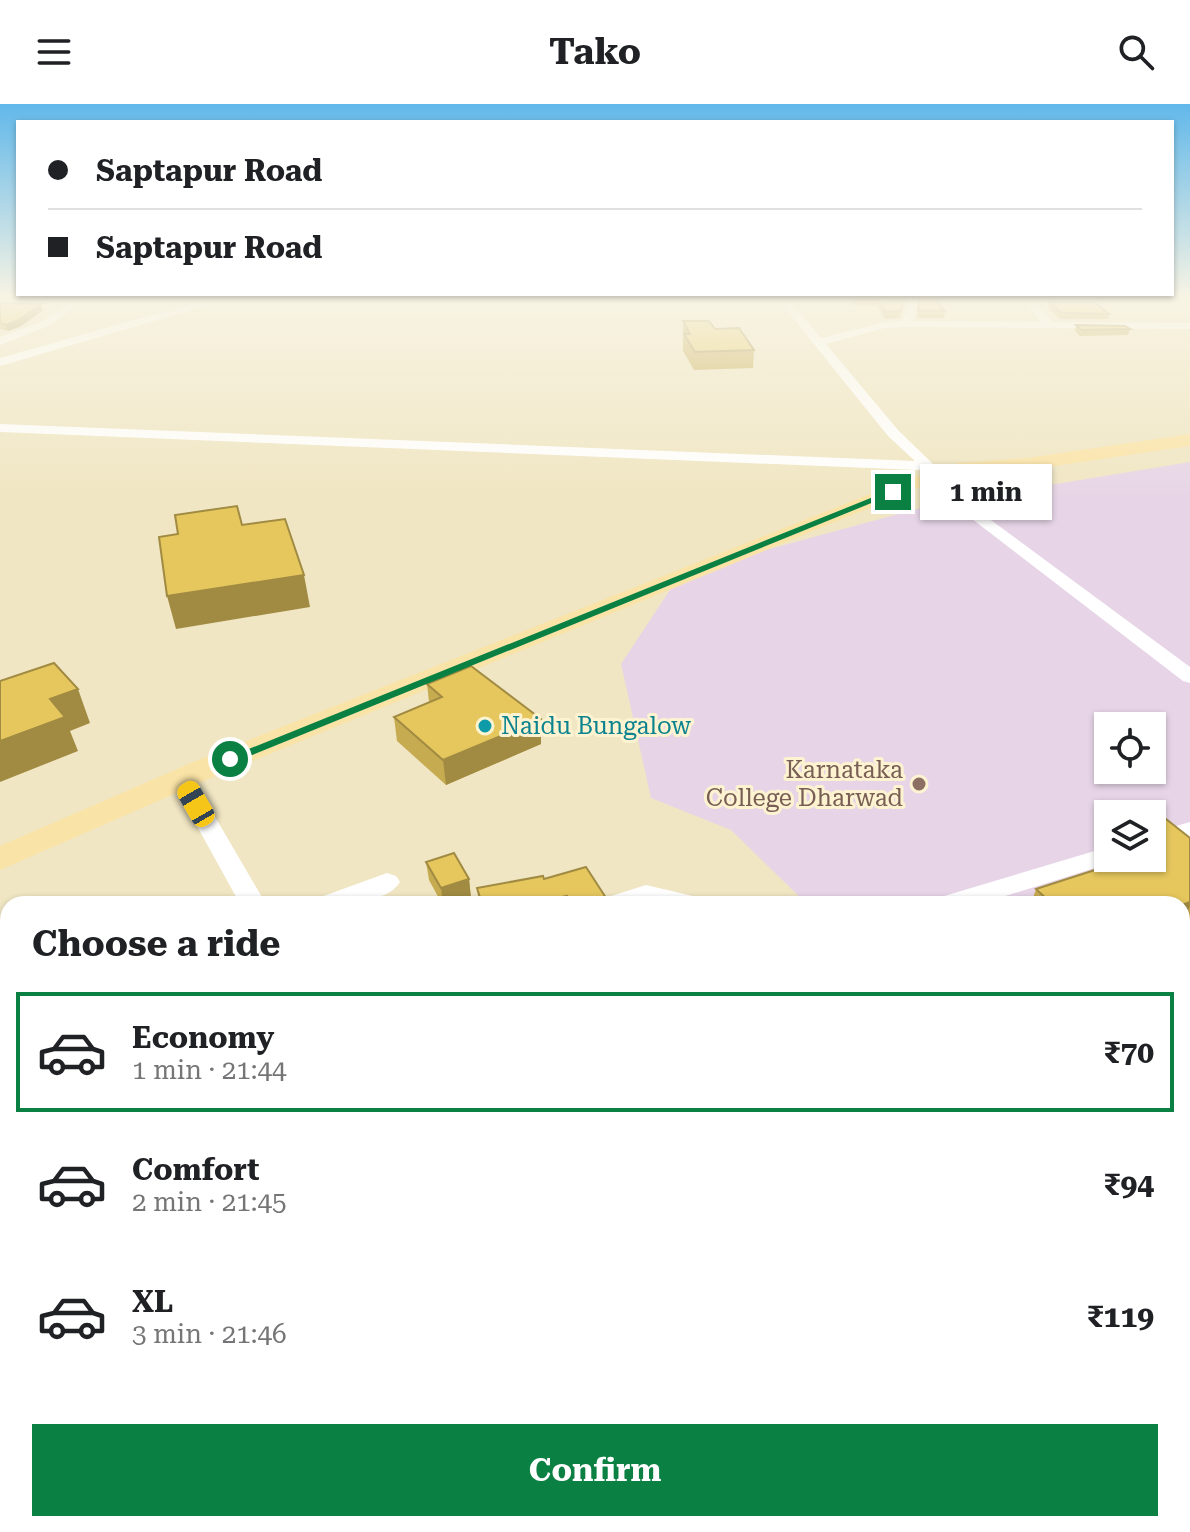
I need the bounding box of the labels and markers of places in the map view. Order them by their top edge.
place label: Naidu Bungalow [501,712,691,740]
marker: Naidu Bungalow [476,717,494,735]
place label: Karnataka College Dharwad [706,756,903,812]
marker: Karnataka College Dharwad [910,775,928,793]

